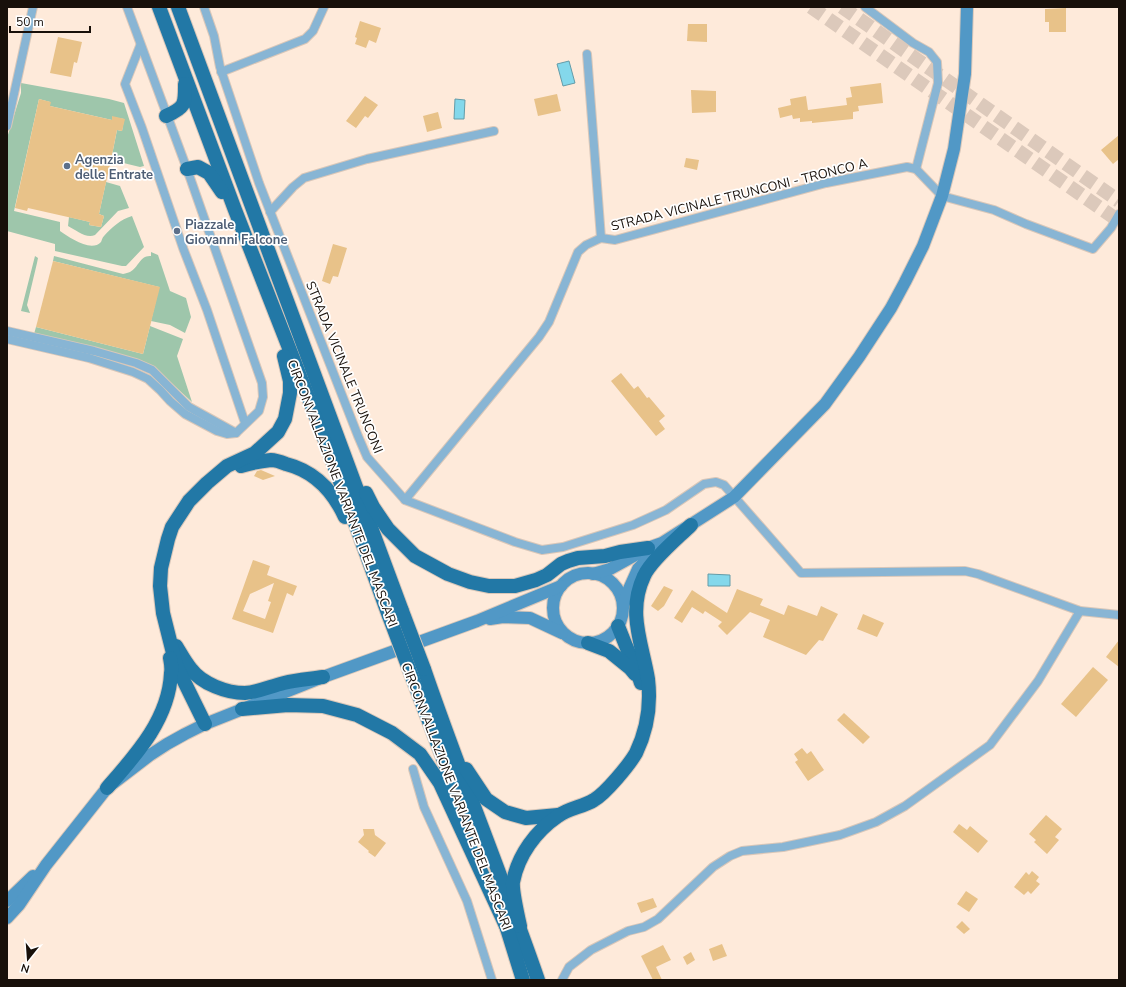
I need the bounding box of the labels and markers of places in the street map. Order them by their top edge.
place label: Agenzia delle Entrate [75,151,153,184]
marker: Agenzia delle Entrate [62,161,72,171]
place label: Piazzale Giovanni Falcone [185,216,288,249]
marker: Piazzale Giovanni Falcone [172,226,182,236]

